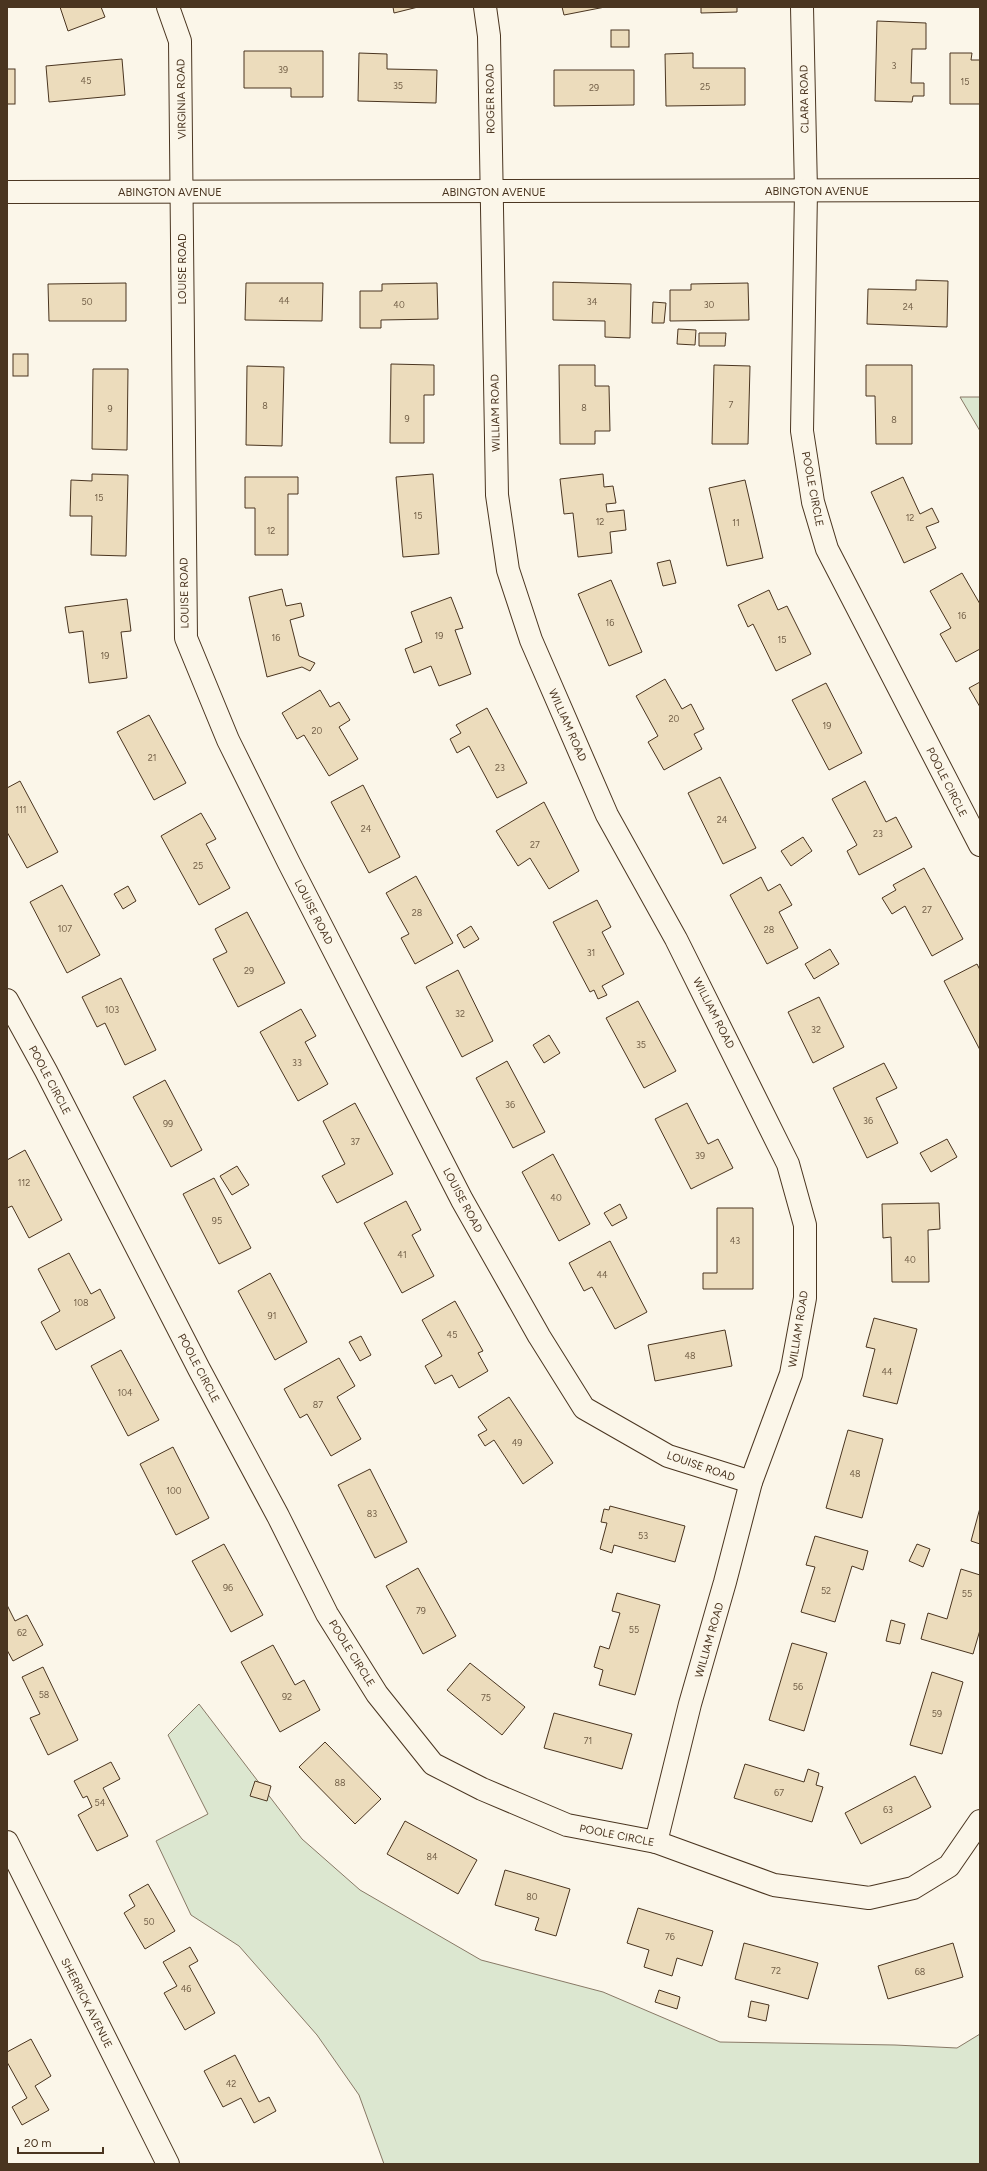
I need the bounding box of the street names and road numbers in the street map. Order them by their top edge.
street label: VIRGINIA ROAD [174,58,189,139]
street label: ROGER ROAD [483,63,498,134]
street label: CLARA ROAD [797,64,812,133]
street label: ABINGTON AVENUE [765,185,869,198]
street label: ABINGTON AVENUE [118,186,222,199]
street label: ABINGTON AVENUE [442,186,546,199]
street label: LOUISE ROAD [176,233,189,305]
street label: WILLIAM ROAD [488,374,503,452]
street label: POOLE CIRCLE [799,450,826,528]
street label: LOUISE ROAD [177,557,192,629]
street label: WILLIAM ROAD [546,687,589,764]
street label: POOLE CIRCLE [923,745,970,819]
street label: LOUISE ROAD [292,878,336,947]
street label: WILLIAM ROAD [690,976,737,1051]
street label: POOLE CIRCLE [26,1043,73,1117]
street label: LOUISE ROAD [440,1166,485,1235]
street label: WILLIAM ROAD [786,1289,811,1369]
street label: POOLE CIRCLE [175,1331,222,1405]
street label: LOUISE ROAD [665,1449,737,1484]
street label: WILLIAM ROAD [692,1601,727,1679]
street label: POOLE CIRCLE [326,1617,377,1689]
street label: POOLE CIRCLE [578,1822,656,1849]
street label: SHERRICK AVENUE [58,1956,115,2051]

